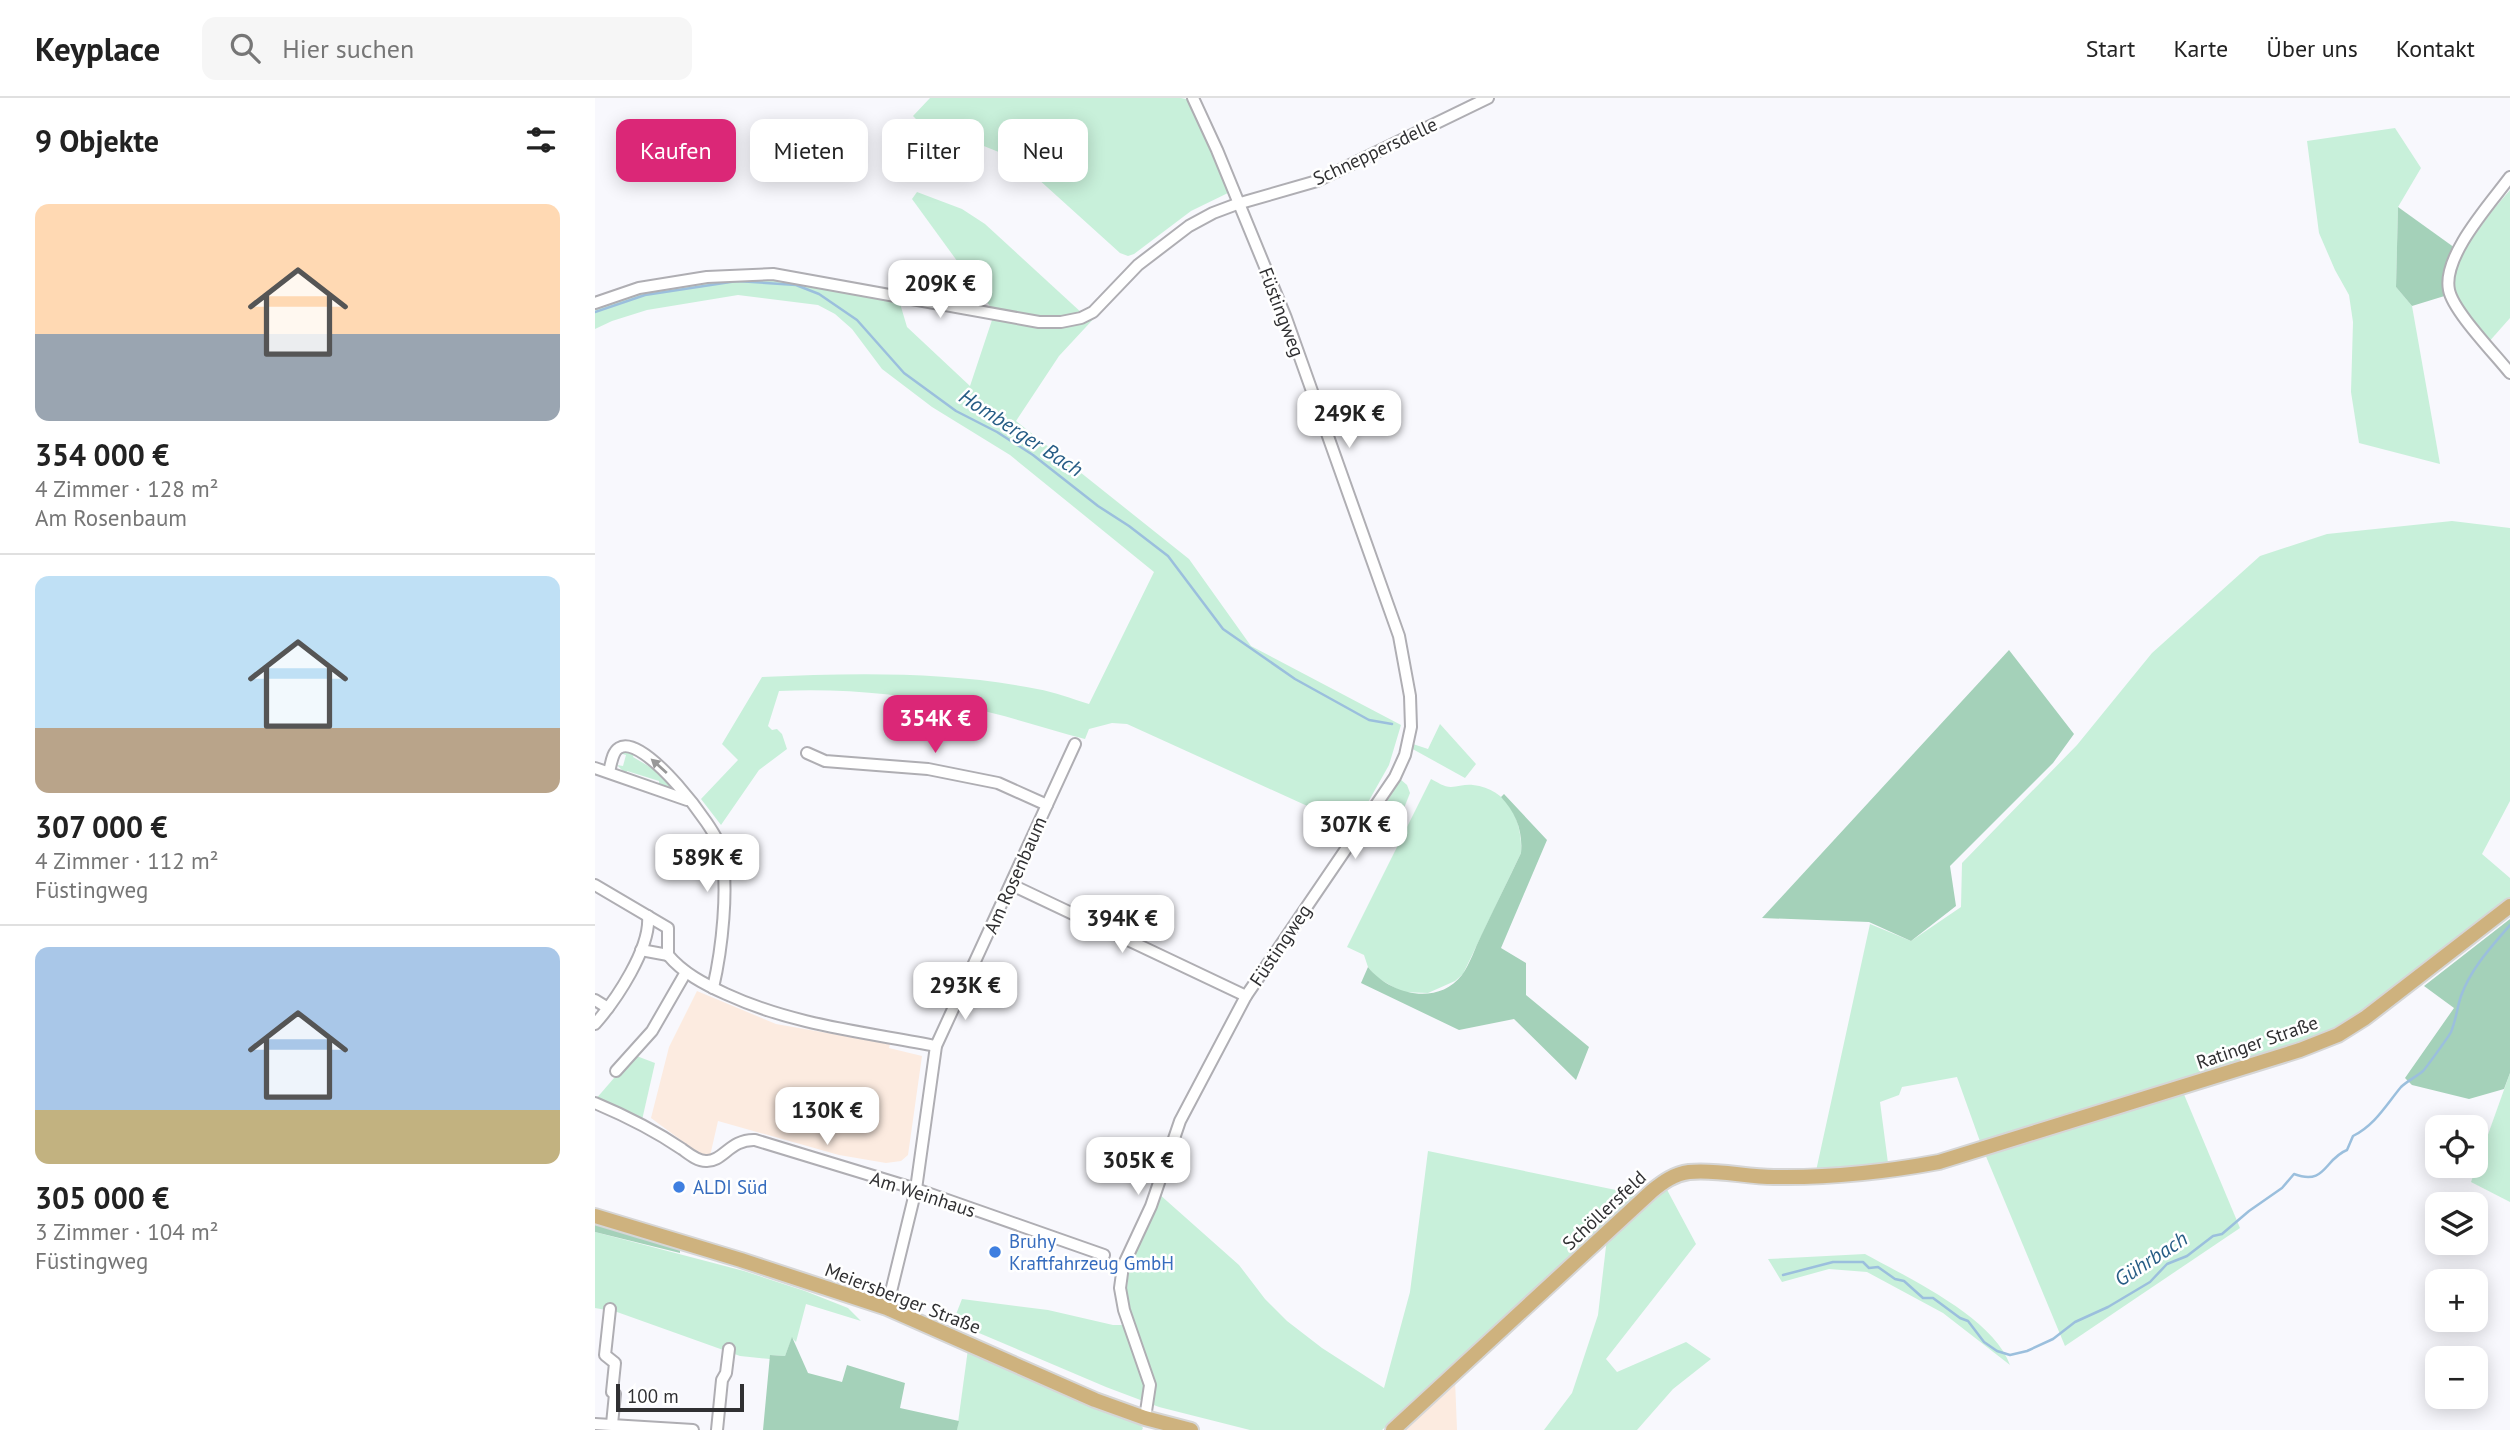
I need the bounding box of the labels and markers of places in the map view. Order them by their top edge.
pin: 209K € [883,260,997,320]
pin: 249K € [1292,390,1406,450]
pin: 354K € [878,696,992,755]
pin: 307K € [1298,802,1412,861]
pin: 589K € [650,834,764,894]
pin: 394K € [1065,896,1179,955]
pin: 293K € [908,962,1022,1022]
pin: 130K € [770,1088,884,1147]
pin: 305K € [1081,1138,1195,1197]
place label: ALDI Süd [693,1175,768,1199]
marker: ALDI Süd [671,1179,687,1195]
place label: Bruhy Kraftfahrzeug GmbH [1009,1229,1174,1275]
marker: Bruhy Kraftfahrzeug GmbH [987,1244,1003,1260]

